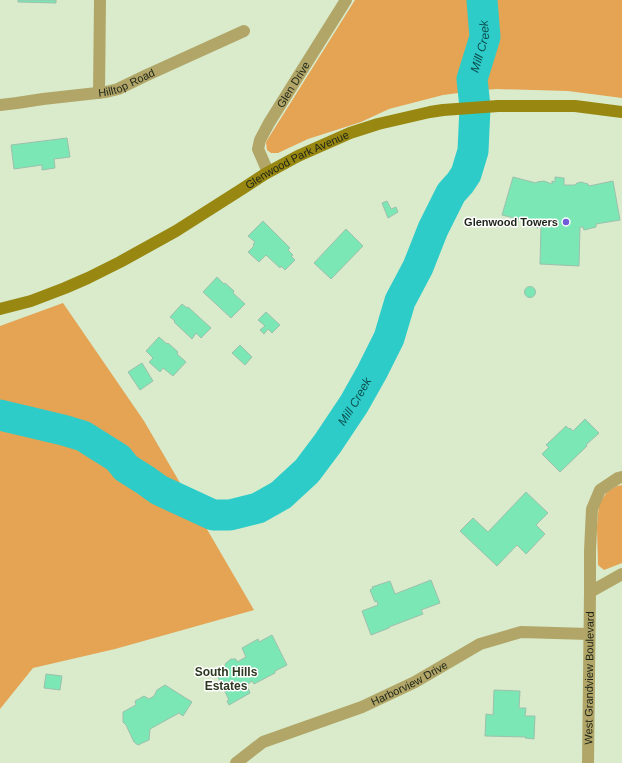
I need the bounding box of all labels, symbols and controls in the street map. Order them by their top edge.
water label: Mill Creek [467,19,492,74]
street label: Glen Drive [274,59,312,110]
street label: Hilltop Road [98,66,156,99]
street label: Glenwood Park Avenue [243,128,351,191]
place label: Glenwood Towers [464,216,558,228]
marker: Glenwood Towers [561,217,571,227]
water label: Mill Creek [335,374,375,428]
street label: West Grandview Boulevard [582,611,596,745]
street label: Harborview Drive [369,658,449,708]
district label: South Hills Estates [195,665,258,693]

